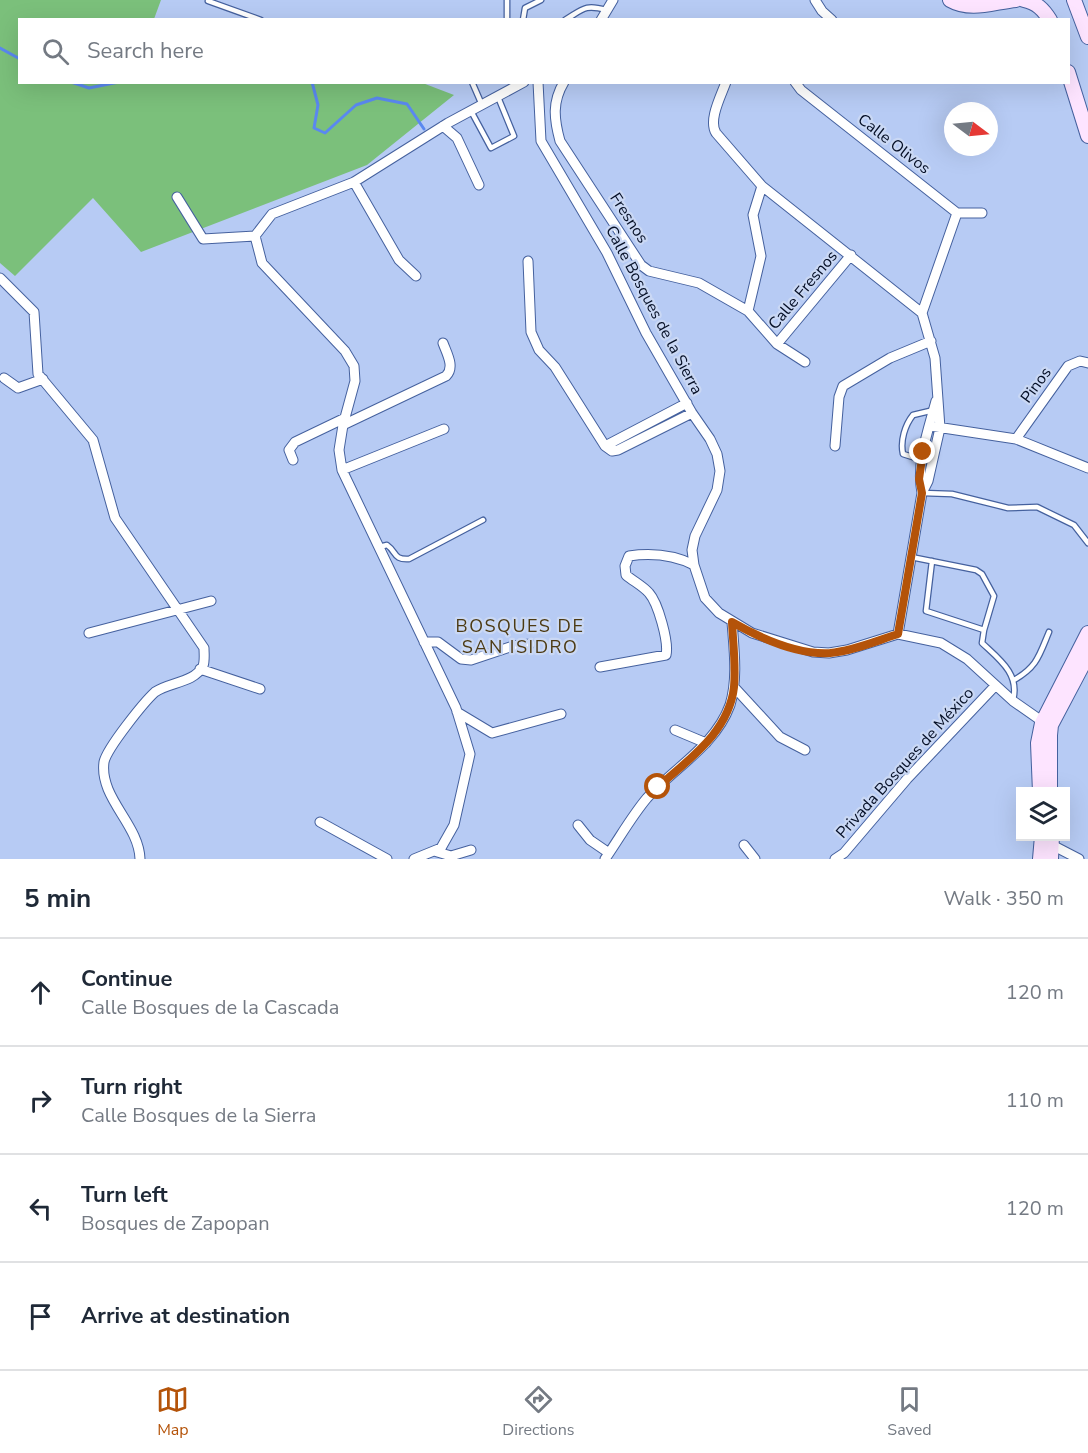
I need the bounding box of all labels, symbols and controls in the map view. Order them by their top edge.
search box [18,18,1070,84]
icon: search [39,35,72,68]
text: Search here [87,36,204,66]
north arrow [944,102,998,156]
street label: Calle Olivos [853,109,935,179]
street label: Fresnos [604,188,654,248]
street label: Calle Bosques de la Sierra [600,222,708,398]
street label: Calle Fresnos [763,246,843,334]
street label: Pinos [1015,363,1057,407]
route end [909,438,935,464]
district label: BOSQUES DE SAN ISIDRO [456,614,584,659]
street label: Privada Bosques de México [831,683,979,843]
route start [644,773,670,799]
map controls [1016,787,1070,841]
button: layers [1016,787,1070,841]
text: 5 min [24,881,91,916]
text: Walk · 350 m [944,885,1064,912]
text: Continue [81,964,172,994]
icon: ahead [24,976,57,1009]
text: 120 m [1006,979,1064,1006]
text: Calle Bosques de la Cascada [81,994,339,1021]
text: Turn right [81,1072,182,1102]
icon: right [24,1084,57,1117]
text: 110 m [1006,1087,1064,1114]
text: Calle Bosques de la Sierra [81,1102,316,1129]
text: Turn left [81,1180,168,1210]
icon: left [24,1192,57,1225]
text: 120 m [1006,1195,1064,1222]
text: Bosques de Zapopan [81,1210,270,1237]
icon: arrive [24,1300,57,1333]
text: Arrive at destination [81,1301,290,1331]
tab: Map [156,1383,189,1441]
tab: Directions [502,1383,574,1441]
tab: Saved [887,1383,932,1441]

